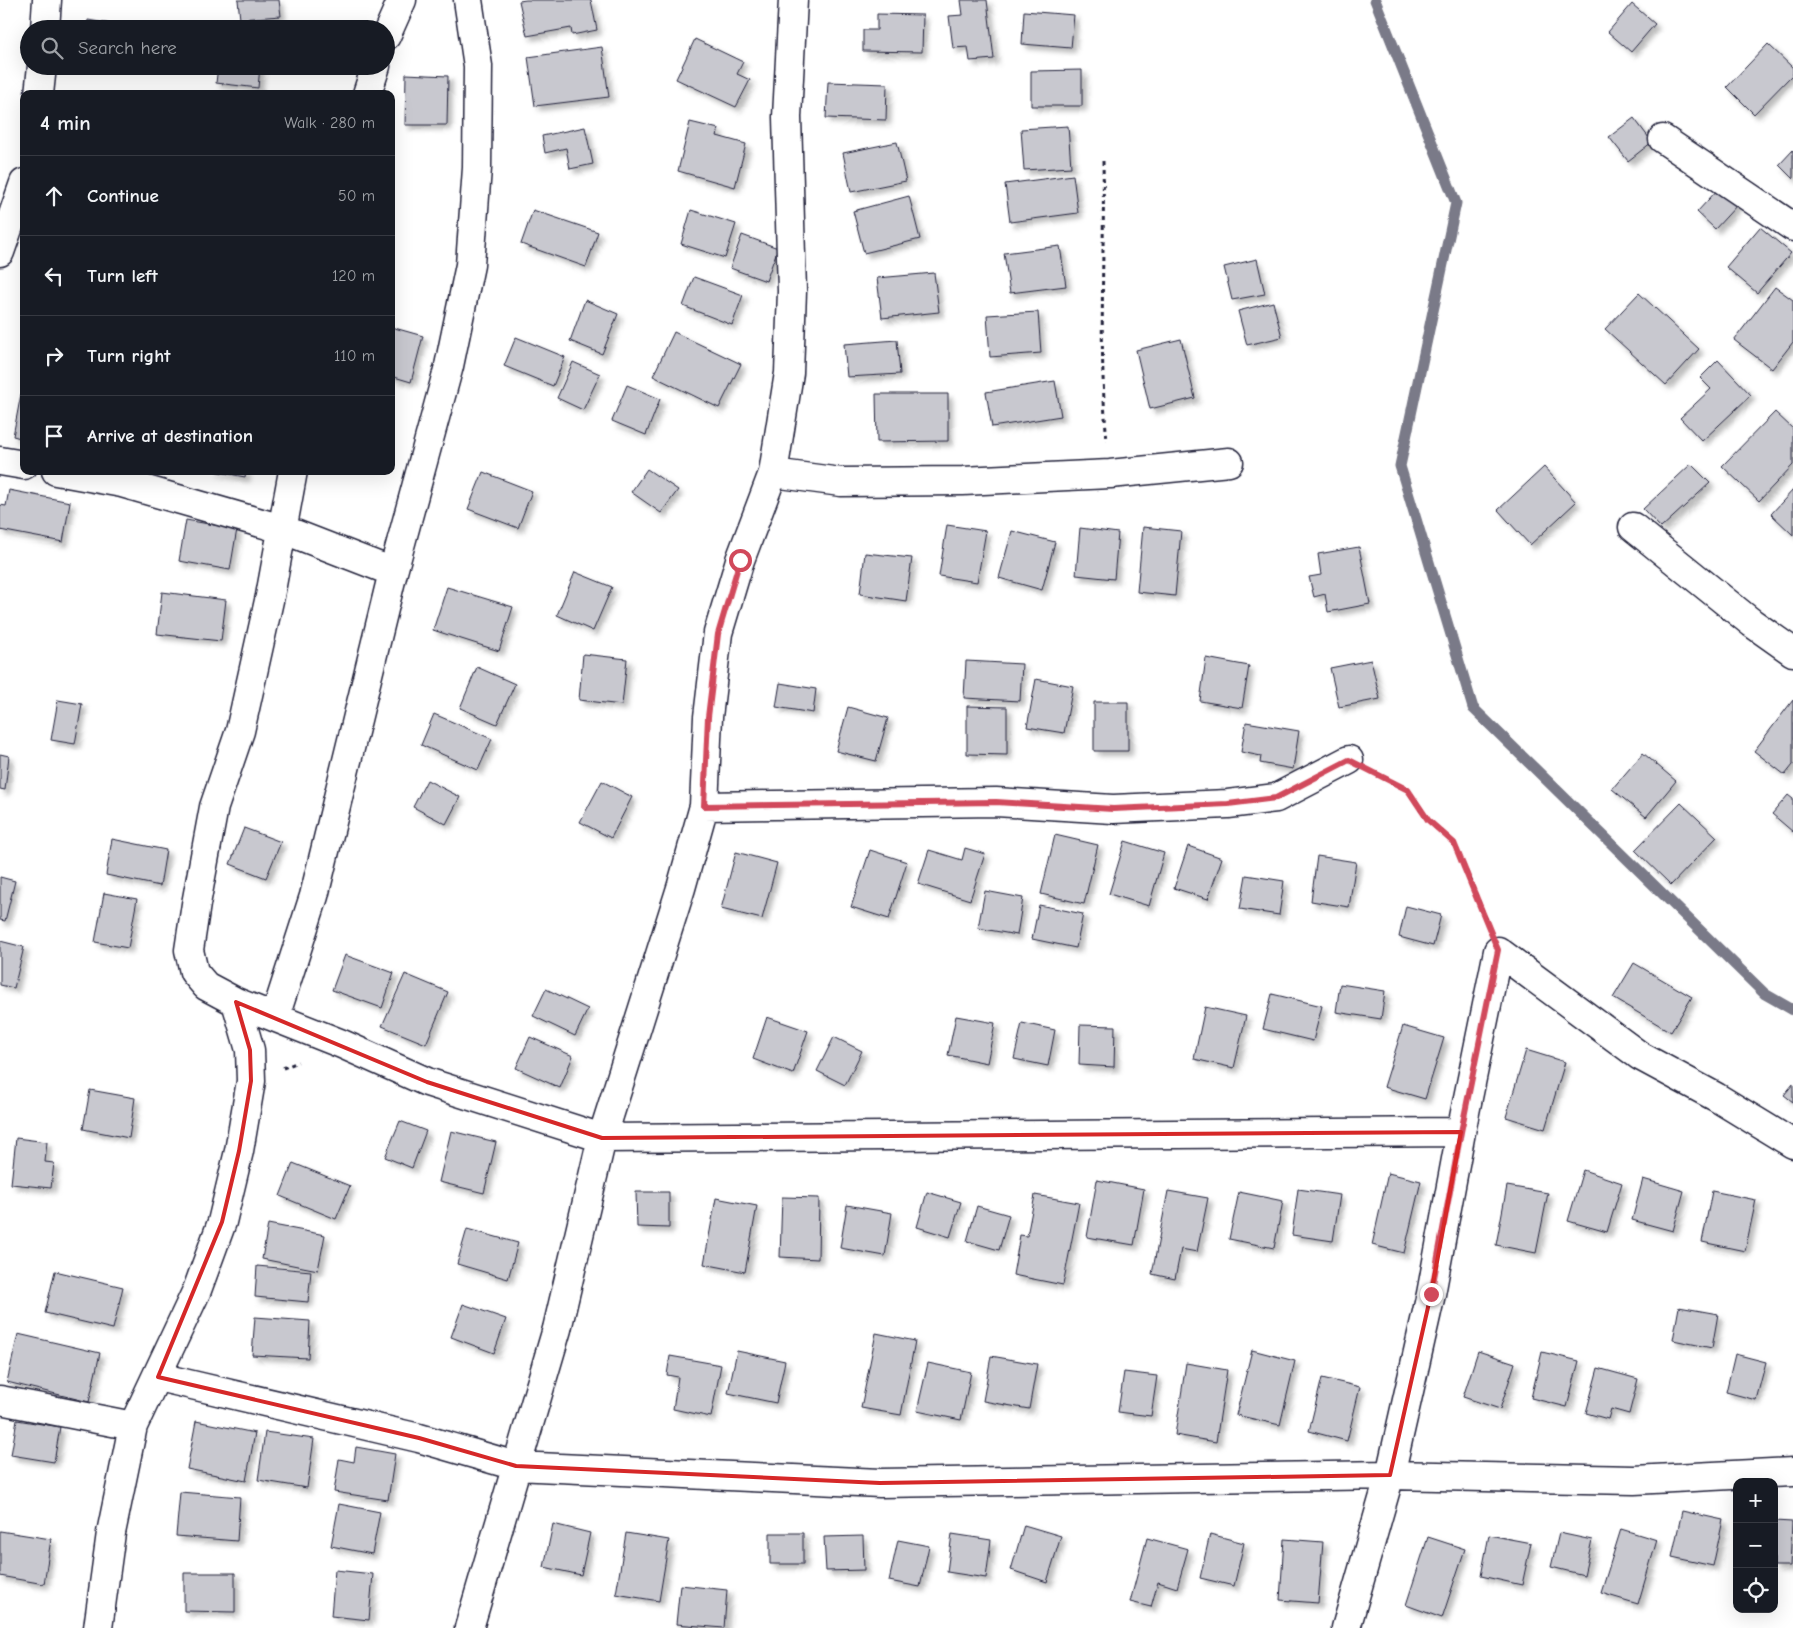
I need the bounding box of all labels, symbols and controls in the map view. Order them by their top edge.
search box [20,20,395,75]
icon: search [38,34,66,62]
text: Search here [78,37,177,59]
text: 4 min [40,111,91,135]
text: Walk · 280 m [284,114,375,132]
icon: ahead [40,182,68,210]
text: Continue [87,185,159,207]
text: 50 m [338,187,375,205]
icon: left [40,262,68,290]
text: Turn left [87,265,158,287]
text: 120 m [332,267,375,285]
icon: right [40,342,68,370]
text: Turn right [87,345,171,367]
text: 110 m [334,347,375,365]
icon: arrive [40,422,68,450]
text: Arrive at destination [87,425,253,447]
route start [729,549,752,572]
route end [1420,1283,1443,1306]
map controls [1733,1478,1778,1613]
button: + [1733,1478,1778,1523]
button: − [1733,1523,1778,1568]
button: locate [1733,1568,1778,1613]

